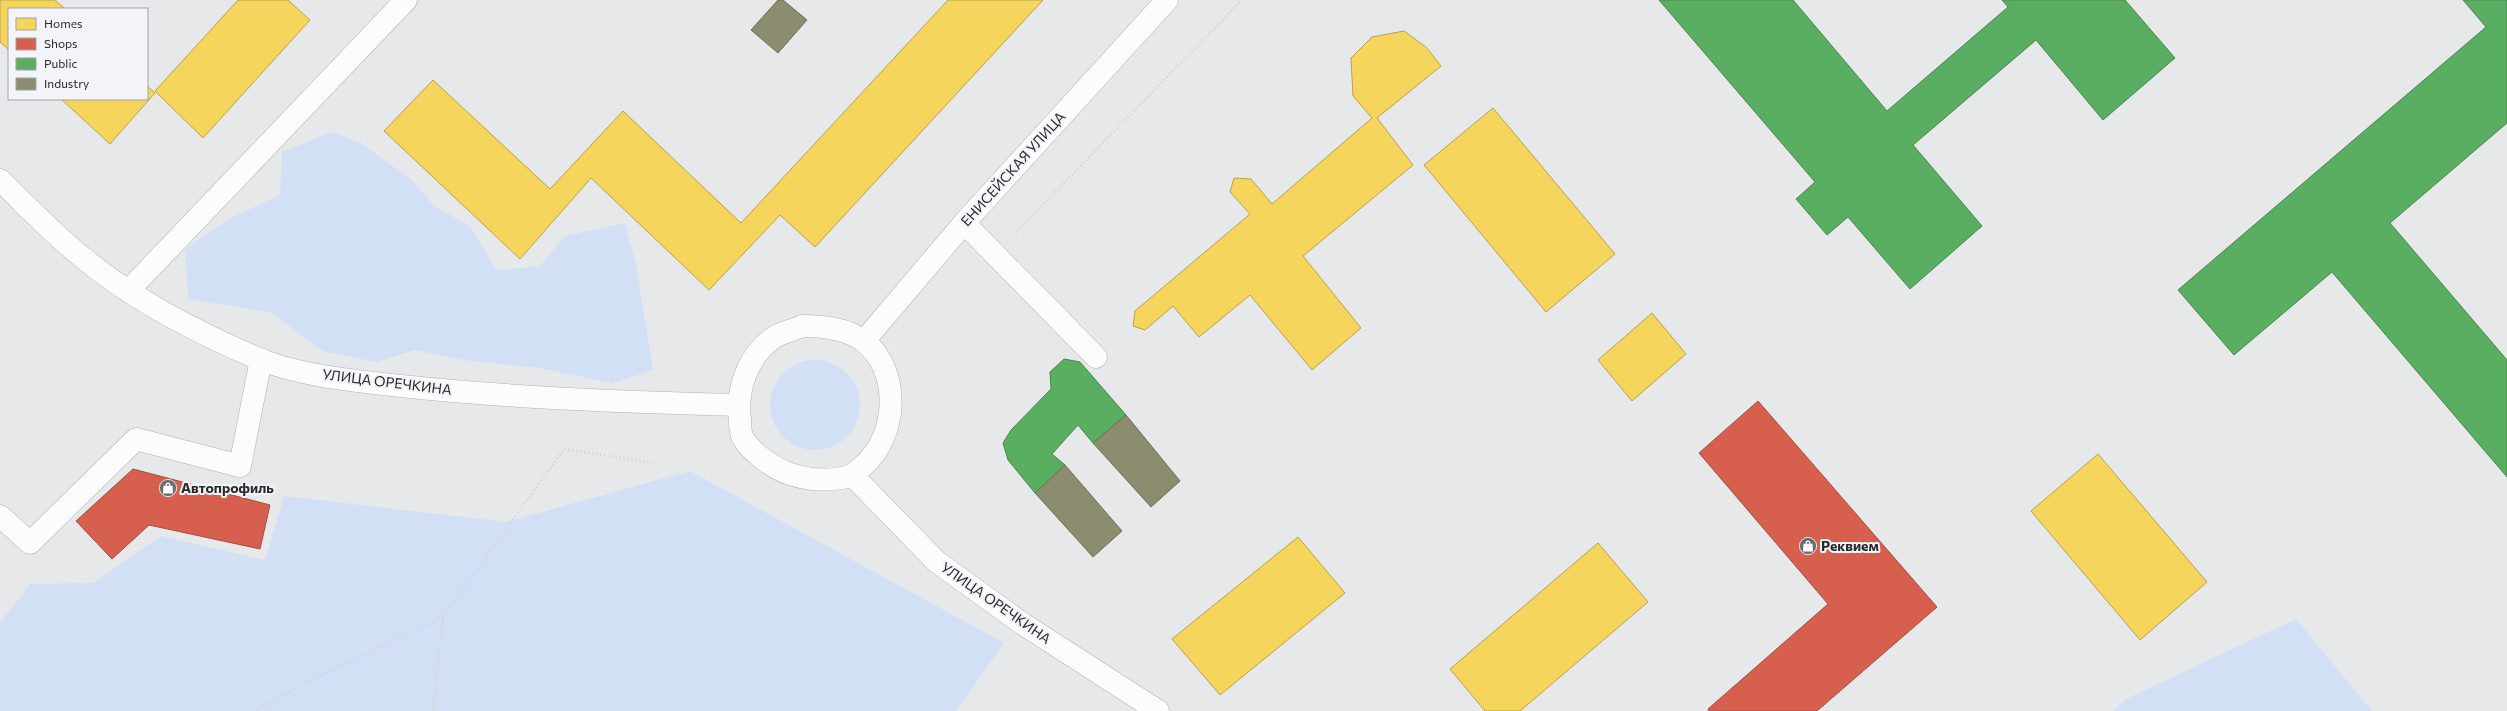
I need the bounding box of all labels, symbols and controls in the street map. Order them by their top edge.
legend [8,8,148,100]
text: Homes [44,16,82,30]
text: Shops [44,36,78,50]
text: Public [44,56,77,70]
text: Industry [44,76,89,90]
street label: ЕНИСЕЙСКАЯ УЛИЦА [957,108,1069,229]
street label: УЛИЦА ОРЕЧКИНА [321,365,453,398]
shop icon: Автопрофиль [158,478,178,498]
place label: Автопрофиль [181,479,274,496]
shop icon: Реквием [1798,536,1818,556]
place label: Реквием [1821,537,1879,554]
street label: УЛИЦА ОРЕЧКИНА [938,558,1055,647]

